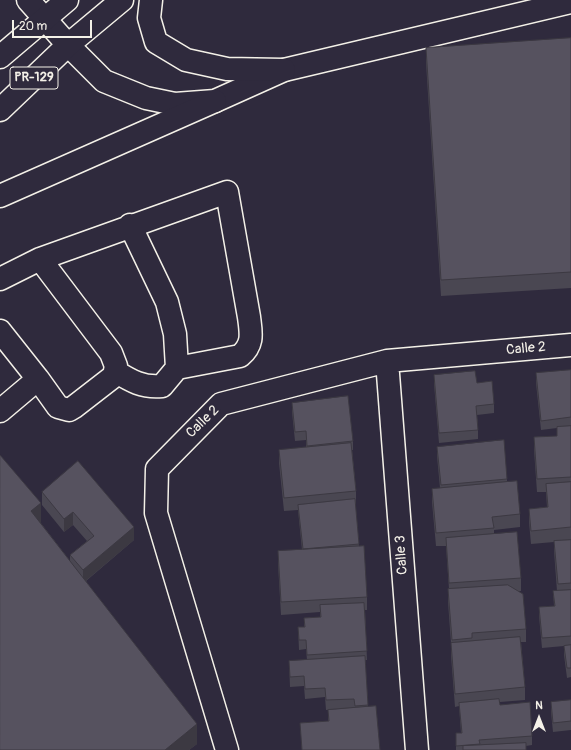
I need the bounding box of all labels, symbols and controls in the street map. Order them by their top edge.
scale bar [14,12,94,38]
text: 20 m [19,19,47,34]
road number: PR-129 [10,67,58,89]
street label: Calle 2 [506,339,546,359]
street label: Calle 2 [183,402,223,442]
street label: Calle 3 [392,535,412,575]
north arrow [519,698,559,738]
text: N [535,699,543,712]

